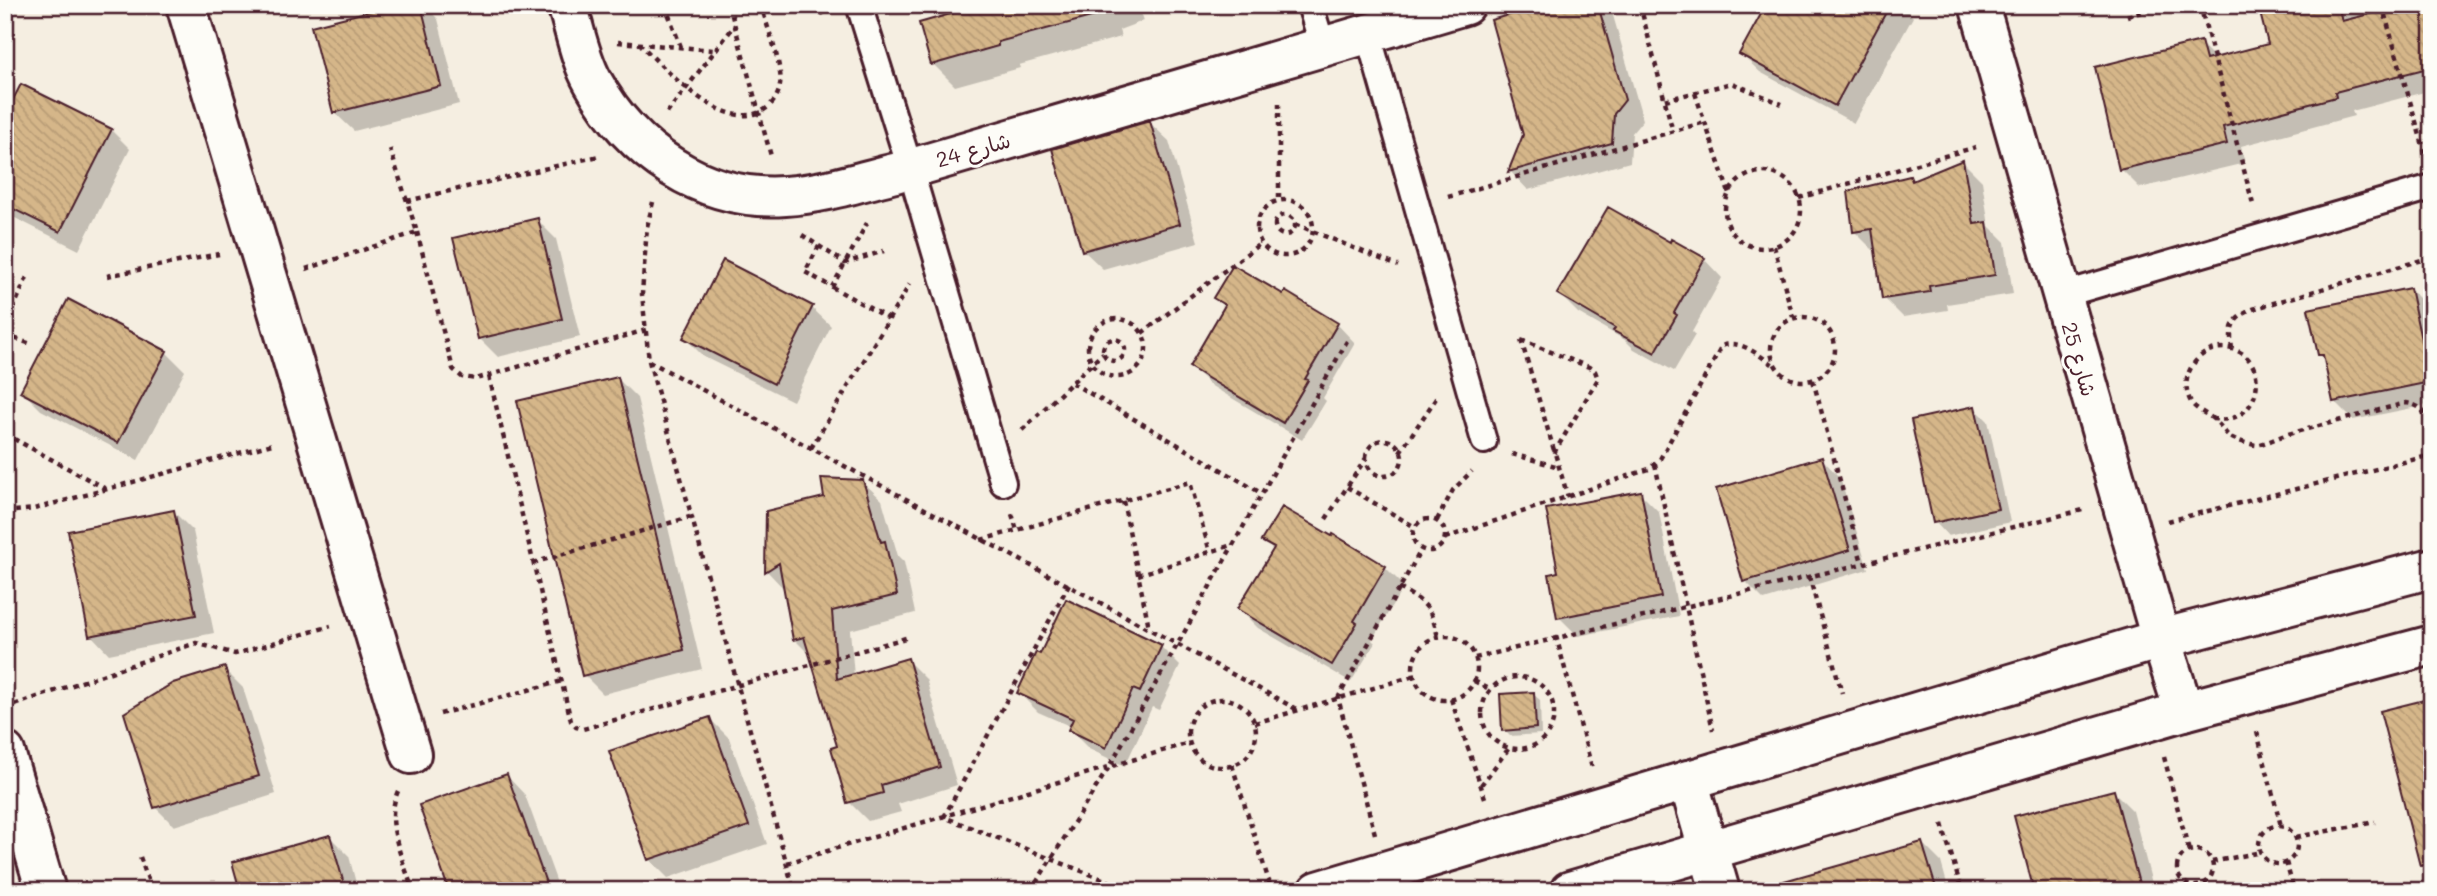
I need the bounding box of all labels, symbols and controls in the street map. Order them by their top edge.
street label: شارع 24 [933,126,1014,175]
street label: شارع 25 [2054,319,2103,400]

